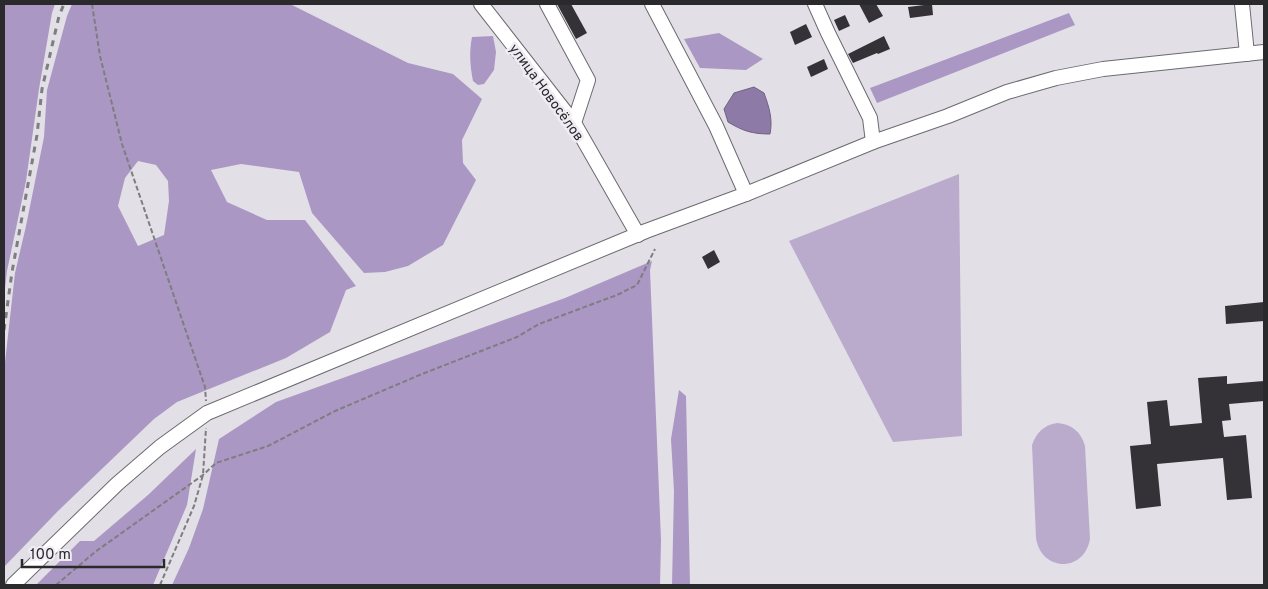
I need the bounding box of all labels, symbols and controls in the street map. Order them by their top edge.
street label: улица Новосёлов [505,41,587,145]
scale bar [22,536,165,568]
text: 100 m [30,546,71,565]

